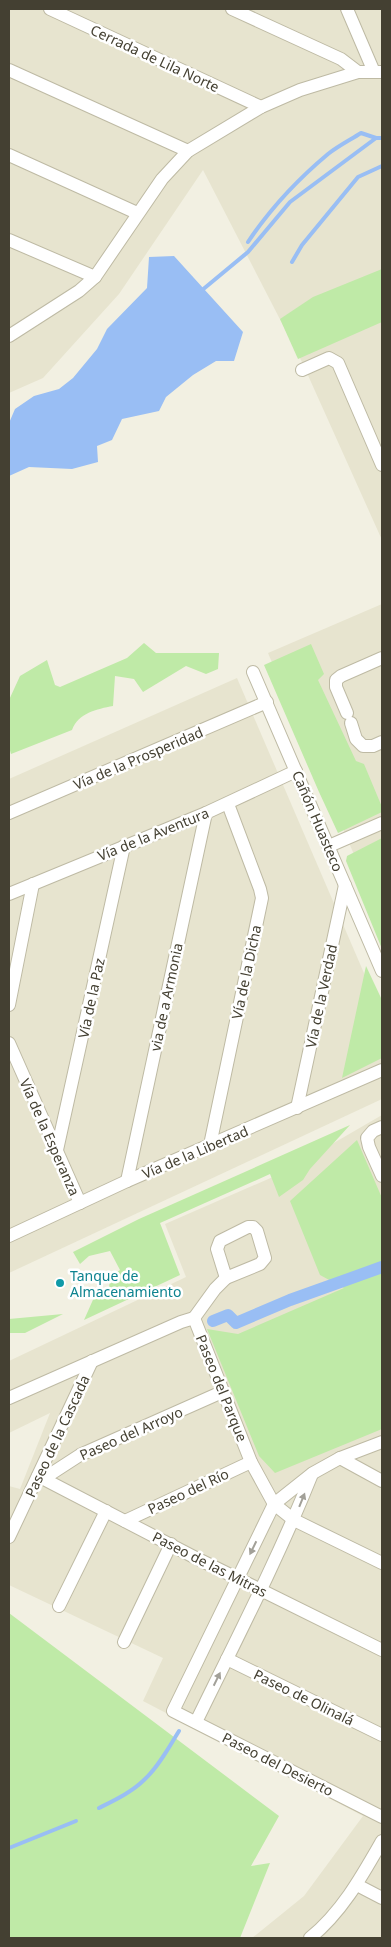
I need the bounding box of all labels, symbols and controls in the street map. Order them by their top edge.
street label: Cerrada de Lila Norte [88,20,223,96]
street label: Vía de la Prosperidad [70,722,206,794]
street label: Cañón Huasteco [288,768,348,874]
street label: Vía de la Aventura [95,803,211,865]
street label: Vía de la Dicha [227,923,265,1021]
street label: via de a Armonia [145,941,187,1053]
street label: Vía de la Verdad [301,942,341,1050]
street label: Vía de la Paz [73,956,109,1040]
street label: Vía de la Esperanza [16,1075,84,1199]
street label: Vía de la Libertad [139,1121,251,1183]
place label: Tanque de Almacenamiento [70,1266,181,1301]
marker: Tanque de Almacenamiento [54,1277,66,1289]
street label: Paseo del Parque [192,1332,252,1444]
street label: Paseo de la Cascada [20,1372,94,1500]
street label: Paseo del Arroyo [77,1402,185,1464]
street label: Paseo del Río [144,1464,232,1518]
one-way arrow [298,1493,306,1507]
street label: Paseo de las Mitras [149,1527,271,1601]
one-way arrow [248,1541,256,1555]
street label: Paseo de Olinalá [251,1665,357,1729]
one-way arrow [213,1671,221,1686]
street label: Paseo del Desierto [219,1728,337,1800]

